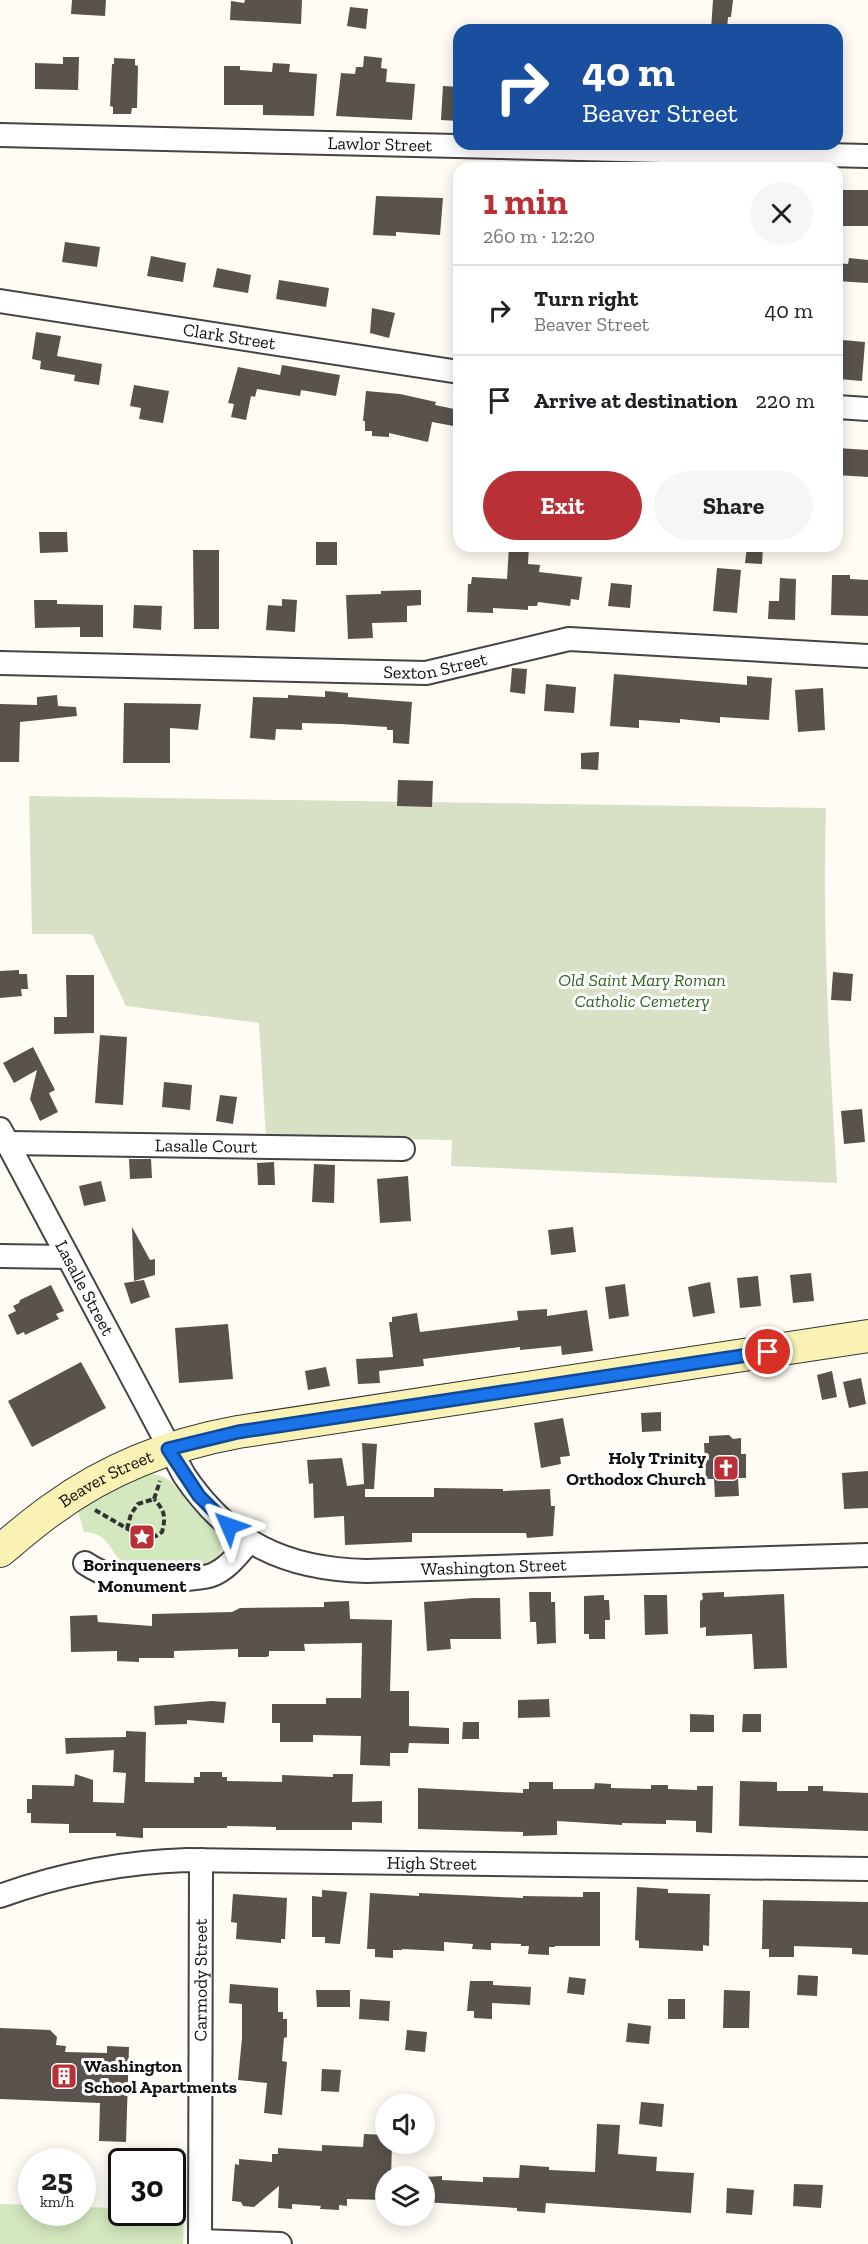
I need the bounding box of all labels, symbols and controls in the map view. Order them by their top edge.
text: 40 m [582,46,675,97]
icon: right [483,48,561,126]
text: Beaver Street [582,97,738,129]
street label: Lawlor Street [327,132,433,156]
text: 1 min [483,180,568,223]
button: close [750,182,813,245]
text: 260 m · 12:20 [483,224,595,248]
text: Turn right [534,285,638,312]
icon: right [483,294,516,327]
text: 40 m [764,297,813,324]
text: Beaver Street [534,312,649,336]
street label: Clark Street [181,318,277,355]
icon: arrive [483,384,516,417]
text: Arrive at destination [534,387,737,414]
text: 220 m [755,387,815,414]
button: Exit [483,471,642,540]
button: Share [654,471,813,540]
street label: Sexton Street [383,648,490,684]
park label: Old Saint Mary Roman Catholic Cemetery [558,969,726,1012]
street label: Lasalle Court [155,1134,258,1158]
street label: Lasalle Street [50,1237,119,1340]
pin [742,1326,793,1377]
icon: arrive [751,1335,784,1368]
street label: Beaver Street [54,1445,157,1512]
place label: Holy Trinity Orthodox Church [566,1447,707,1490]
church icon: Holy Trinity Orthodox Church [711,1453,741,1483]
position arrow [197,1494,261,1558]
place icon: Borinqueneers Monument [127,1522,157,1552]
place label: Borinqueneers Monument [83,1554,201,1597]
street label: Washington Street [421,1554,567,1580]
street label: High Street [387,1852,477,1875]
street label: Carmody Street [190,1918,212,2041]
place label: Washington School Apartments [84,2055,237,2098]
building icon: Washington School Apartments [49,2061,79,2091]
map controls [375,2094,435,2226]
button: sound [375,2094,435,2154]
speed limit sign: 30 [108,2148,186,2226]
text: 25 [41,2162,73,2198]
button: layers [375,2166,435,2226]
text: km/h [40,2193,74,2211]

